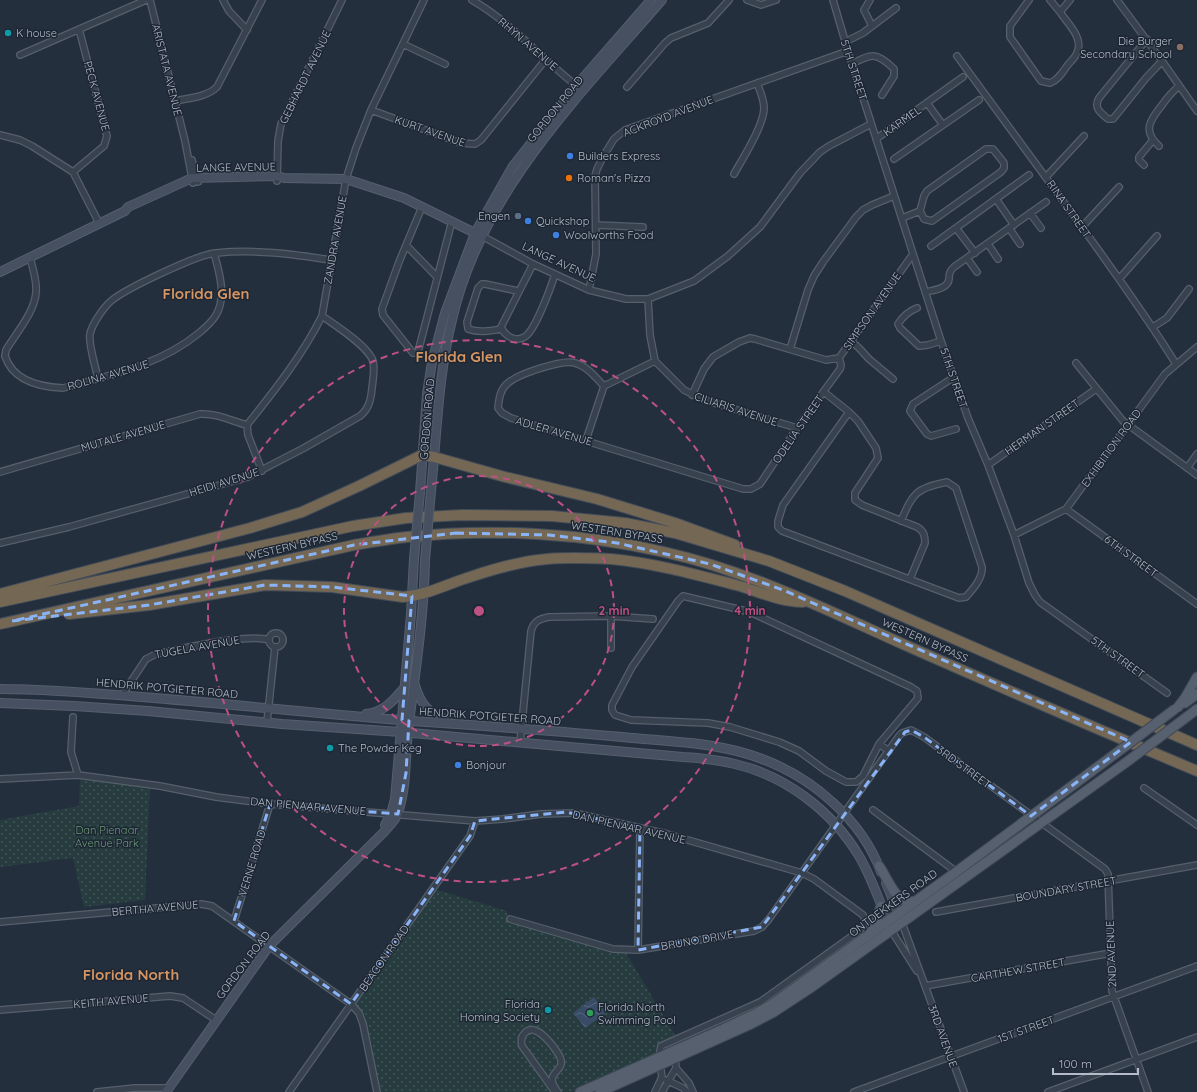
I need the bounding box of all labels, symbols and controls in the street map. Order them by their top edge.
street label: RHYN AVENUE [495,14,561,74]
street label: ARISTATA AVENUE [149,23,185,117]
place label: K house [16,26,57,40]
marker: K house [3,28,13,38]
street label: GEBHARDT AVENUE [276,28,334,126]
place label: Die Burger Secondary School [1080,34,1173,61]
street label: 5TH STREET [838,38,870,102]
marker: Die Burger Secondary School [1175,42,1185,52]
street label: PECK AVENUE [81,59,113,133]
street label: GORDON ROAD [524,73,586,145]
street label: ACKROYD AVENUE [621,92,715,140]
street label: KARMEL [880,103,924,139]
street label: KURT AVENUE [393,112,467,150]
place label: Builders Express [578,149,660,163]
marker: Builders Express [565,151,575,161]
street label: LANGE AVENUE [196,159,276,175]
place label: Roman's Pizza [577,171,650,185]
marker: Roman's Pizza [564,173,574,183]
street label: RINA STREET [1044,177,1094,241]
street label: ZANDRA AVENUE [320,195,350,285]
place label: Engen [478,209,510,223]
marker: Engen [513,211,523,221]
place label: Quickshop [536,214,590,228]
marker: Quickshop [523,216,533,226]
place label: Woolworths Food [564,228,653,242]
marker: Woolworths Food [551,230,561,240]
street label: LANGE AVENUE [520,239,598,285]
street label: SIMPSON AVENUE [840,269,904,353]
district label: Florida Glen [163,284,249,303]
street label: 5TH STREET [937,346,971,410]
district label: Florida Glen [416,347,502,366]
street label: ROLINA AVENUE [66,357,150,393]
street label: GORDON ROAD [416,378,438,460]
street label: CILIARIS AVENUE [693,389,779,429]
street label: ODELIA STREET [769,392,827,466]
street label: HERMAN STREET [1002,396,1082,458]
street label: EXHIBITION ROAD [1078,406,1144,490]
street label: ADLER AVENUE [514,413,594,449]
street label: MUTALE AVENUE [79,417,167,455]
street label: HEIDI AVENUE [187,465,261,499]
street label: WESTERN BYPASS [570,518,664,546]
street label: WESTERN BYPASS [245,529,339,563]
street label: 6TH STREET [1101,532,1161,580]
text: 2 min [598,603,630,618]
text: 4 min [734,603,766,618]
centre of rings [472,604,486,618]
street label: WESTERN BYPASS [880,615,970,665]
street label: TUGELA AVENUE [153,633,241,661]
street label: 5TH STREET [1088,633,1148,681]
street label: HENDRIK POTGIETER ROAD [95,675,239,701]
street label: HENDRIK POTGIETER ROAD [418,704,562,728]
place label: The Powder Keg [338,741,422,755]
marker: The Powder Keg [325,743,335,753]
street label: 3RD STREET [934,743,994,791]
place label: Bonjour [466,758,507,772]
marker: Bonjour [453,760,463,770]
street label: DAN PIENAAR AVENUE [250,794,366,818]
street label: DAN PIENAAR AVENUE [571,807,687,847]
park label: Dan Pienaar Avenue Park [75,823,139,850]
street label: VERNE ROAD [235,828,269,898]
street label: ONTDEKKERS ROAD [846,866,940,940]
street label: BOUNDARY STREET [1015,873,1118,905]
street label: BERTHA AVENUE [111,897,199,919]
street label: 2ND AVENUE [1103,920,1119,988]
street label: BEACON ROAD [356,922,412,994]
street label: BRUNO DRIVE [660,927,734,953]
street label: GORDON ROAD [213,928,273,1002]
street label: CARTHEW STREET [970,955,1066,985]
district label: Florida North [83,965,179,984]
street label: KEITH AVENUE [73,991,149,1011]
place label: Florida Homing Society [460,997,540,1024]
place label: Florida North Swimming Pool [598,1000,676,1027]
street label: 3RD AVENUE [925,1003,961,1069]
marker: Florida Homing Society [543,1005,553,1015]
marker: Florida North Swimming Pool [585,1008,595,1018]
street label: 1ST STREET [996,1012,1057,1046]
scale bar [1053,1050,1138,1076]
text: 100 m [1059,1056,1092,1071]

